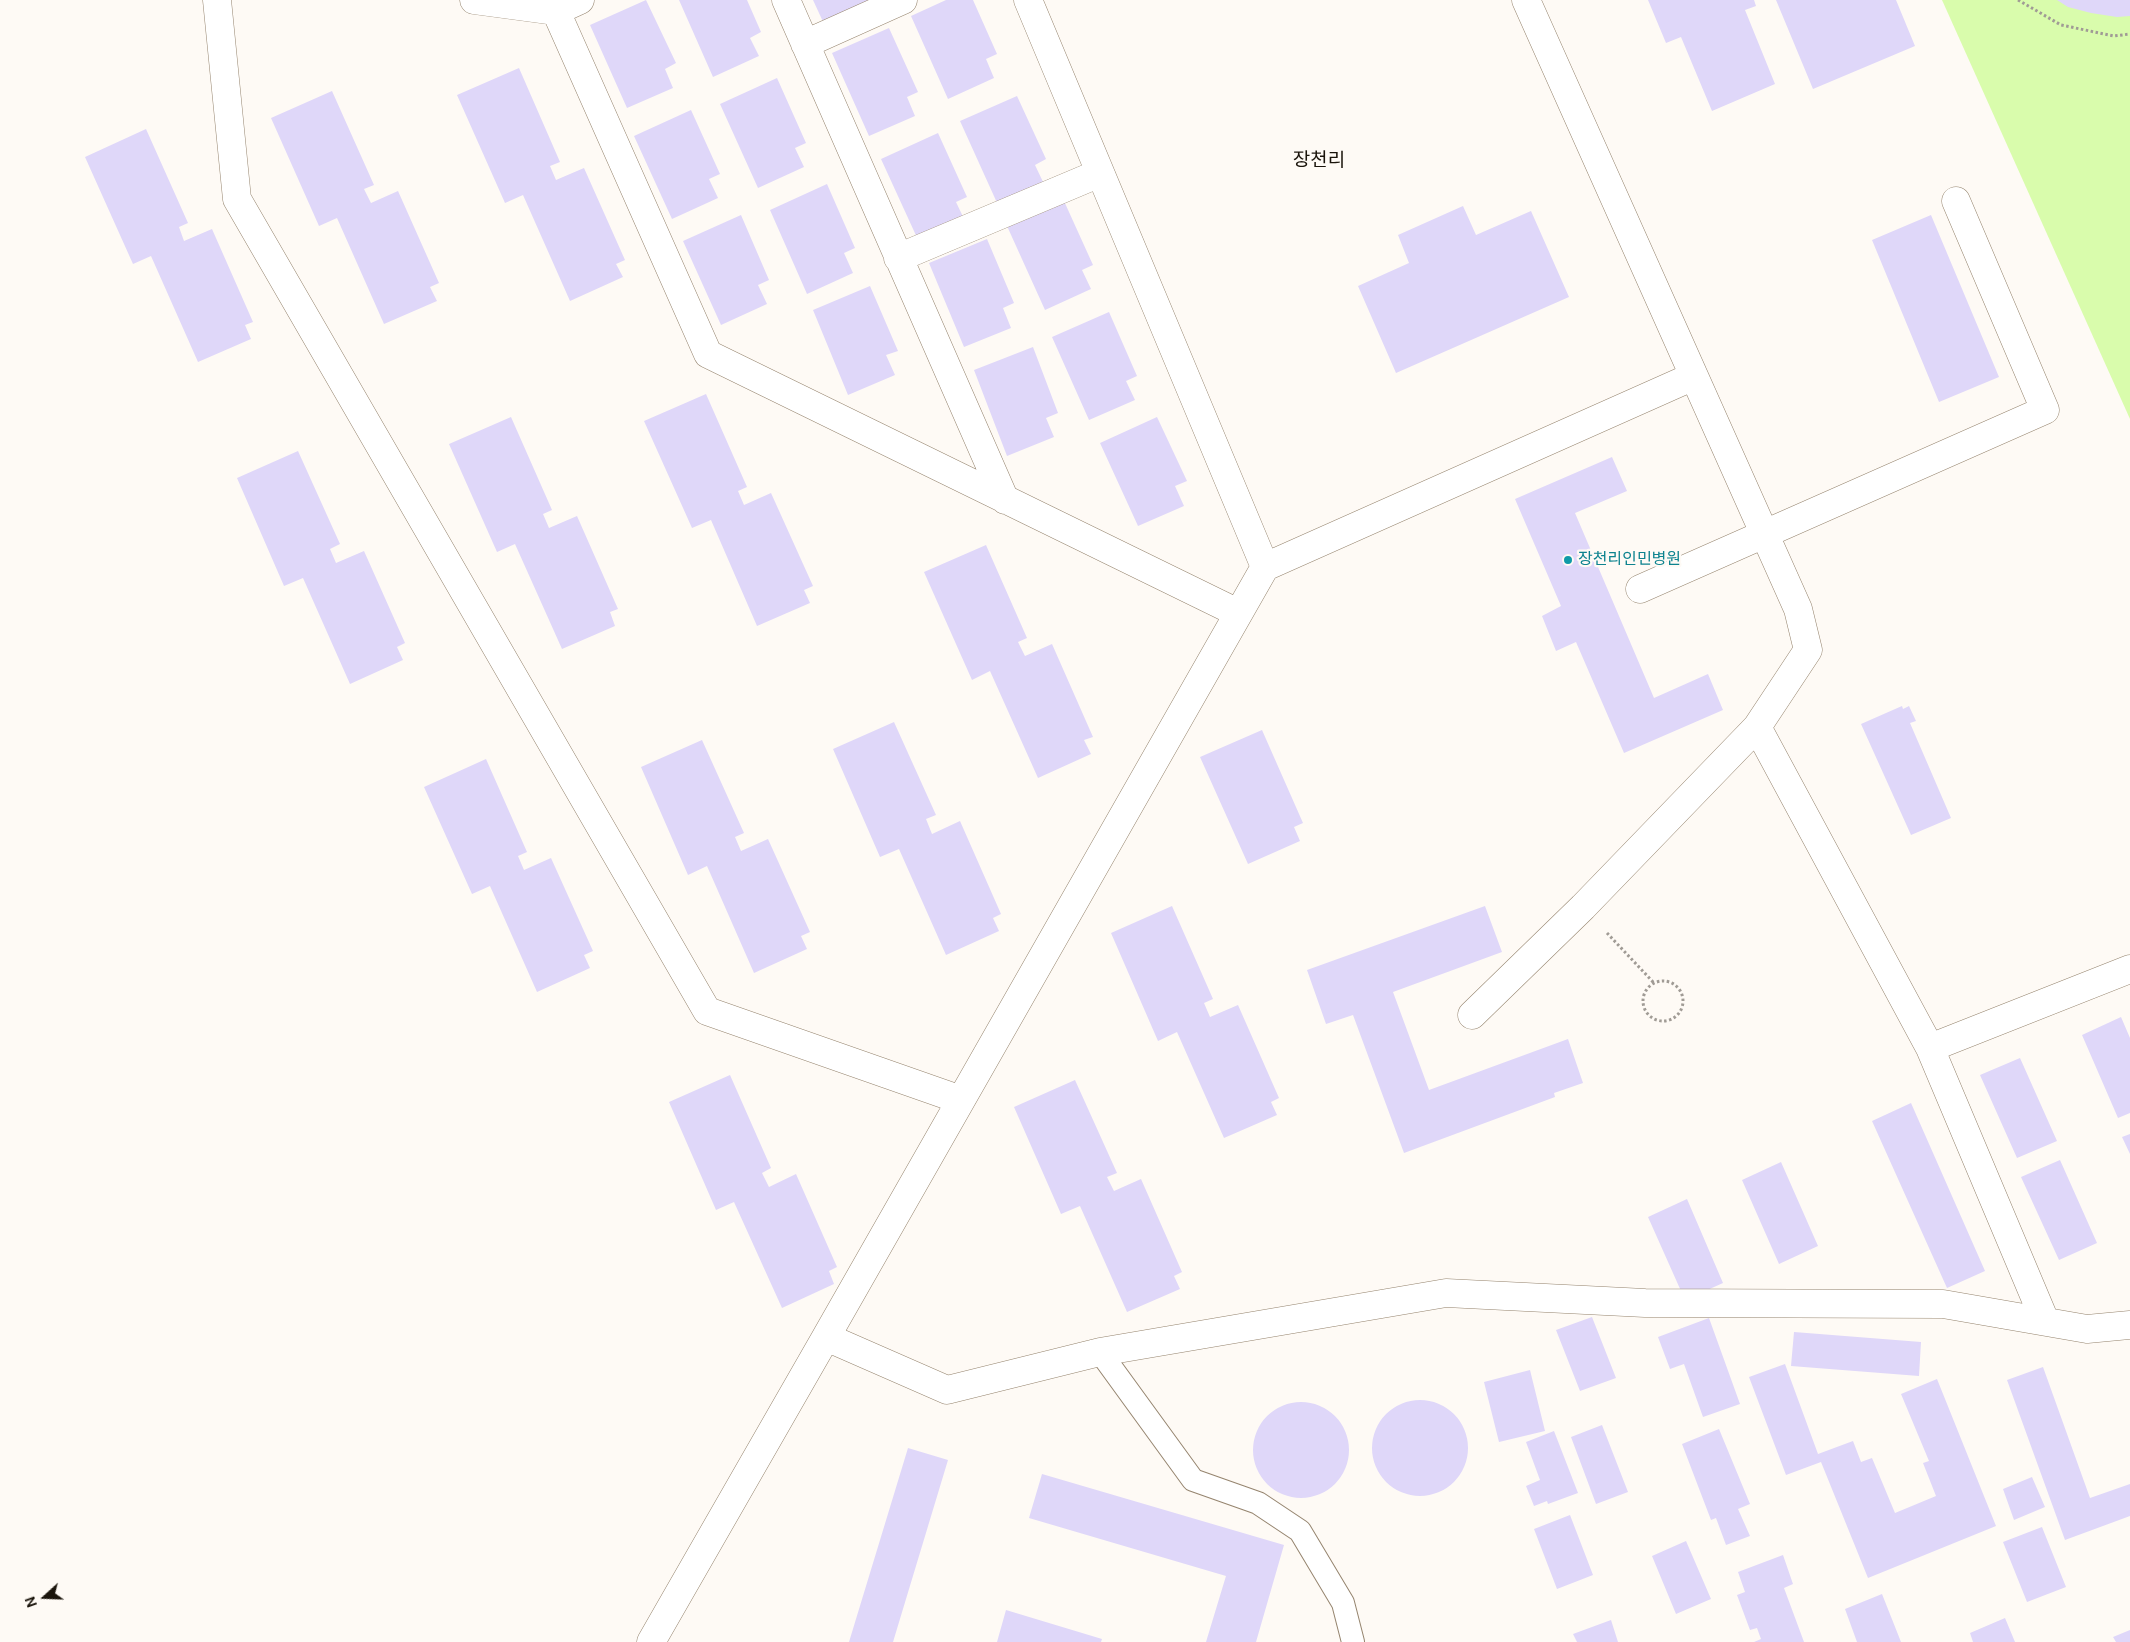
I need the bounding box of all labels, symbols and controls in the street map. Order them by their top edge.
district label: 장천리 [1293,150,1345,172]
place label: 장천리인민병원 [1578,550,1681,570]
marker: 장천리인민병원 [1562,554,1574,566]
north arrow [20,1572,70,1622]
text: N [21,1594,41,1610]

